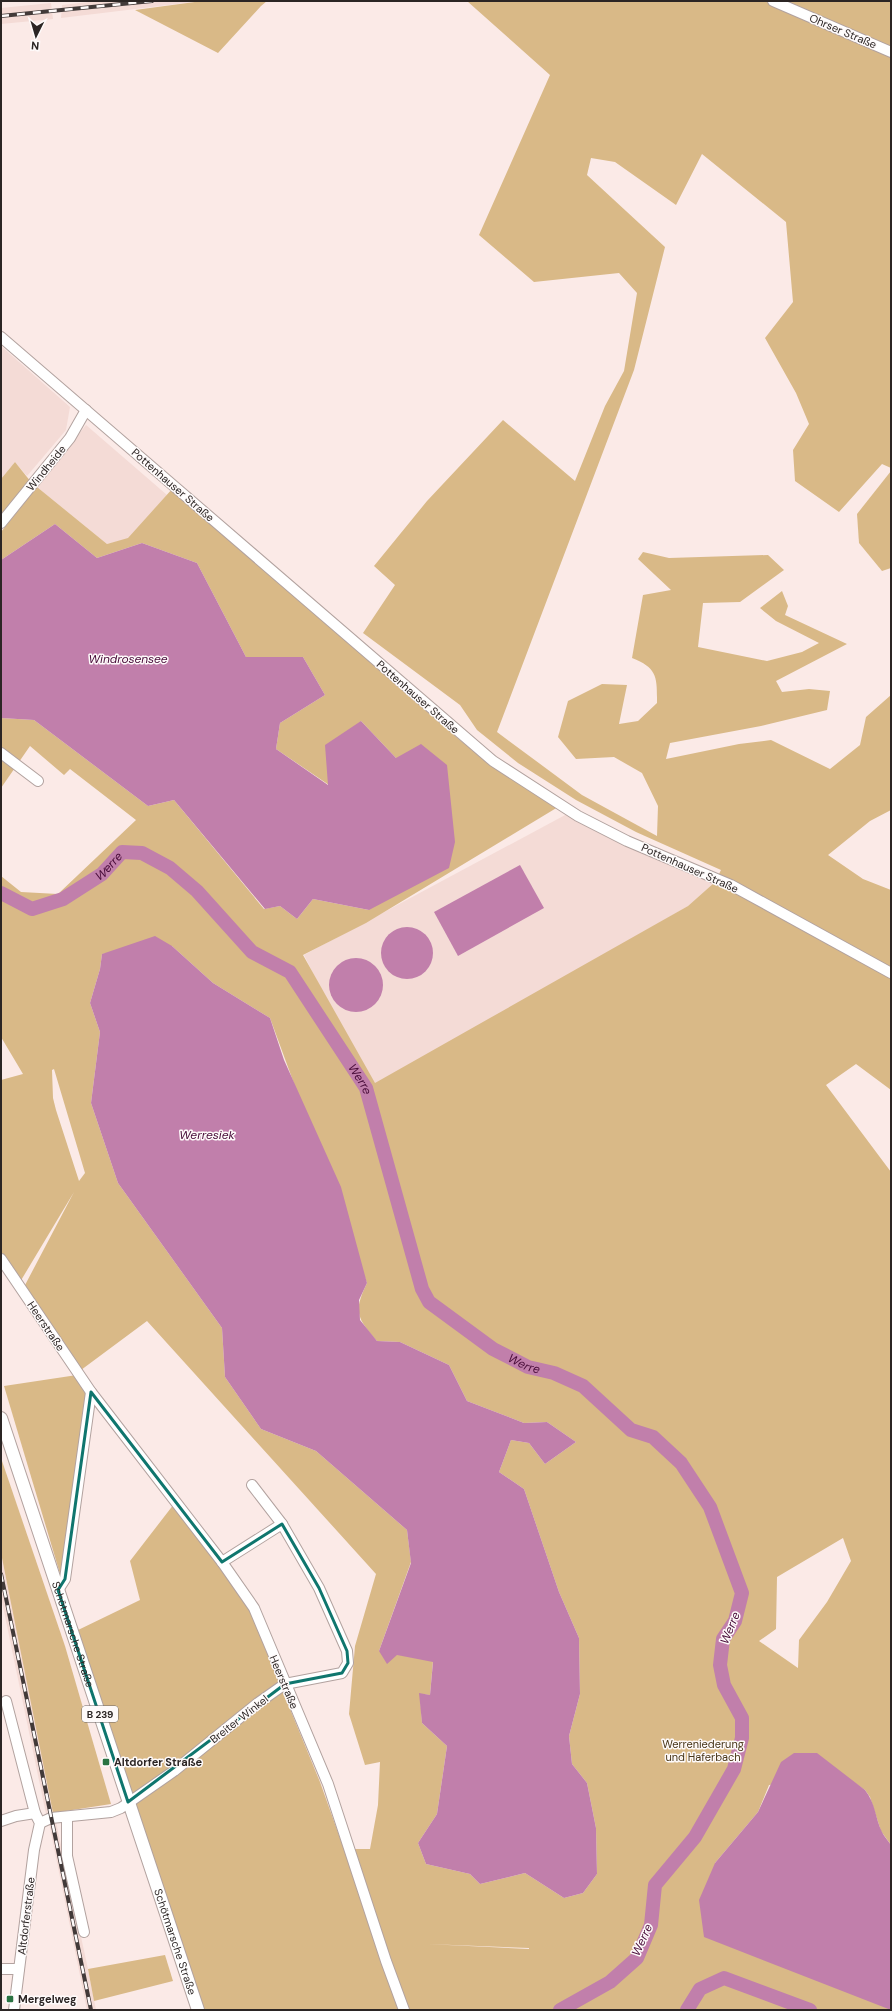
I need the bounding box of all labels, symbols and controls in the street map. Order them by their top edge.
street label: Ohrser Straße [807,11,879,51]
north arrow [16,16,56,56]
text: N [31,39,40,53]
street label: Windheide [23,442,69,494]
street label: Pottenhauser Straße [129,445,217,525]
water label: Windrosensee [88,651,168,667]
street label: Pottenhauser Straße [374,657,462,737]
street label: Pottenhauser Straße [639,840,741,896]
water label: Werre [92,849,126,884]
water label: Werre [344,1061,375,1096]
water label: Werresiek [179,1127,236,1143]
street label: Heerstraße [24,1298,68,1354]
water label: Werre [505,1350,542,1378]
street label: Schötmarsche Straße [49,1579,97,1689]
water label: Werre [716,1609,744,1647]
street label: Heerstraße [266,1653,302,1711]
street label: Breiter Winkel [207,1692,271,1746]
road number: B 239 [82,1706,118,1722]
park label: Werreniederung und Haferbach [662,1737,744,1764]
place label: Altdorfer Straße [114,1755,202,1769]
marker: Altdorfer Straße [101,1757,111,1767]
street label: Altdorferstraße [14,1876,38,1956]
street label: Schötmarsche Straße [151,1887,199,1997]
water label: Werre [628,1921,656,1959]
place label: Mergelweg [18,1992,77,2006]
marker: Mergelweg [5,1994,15,2004]

